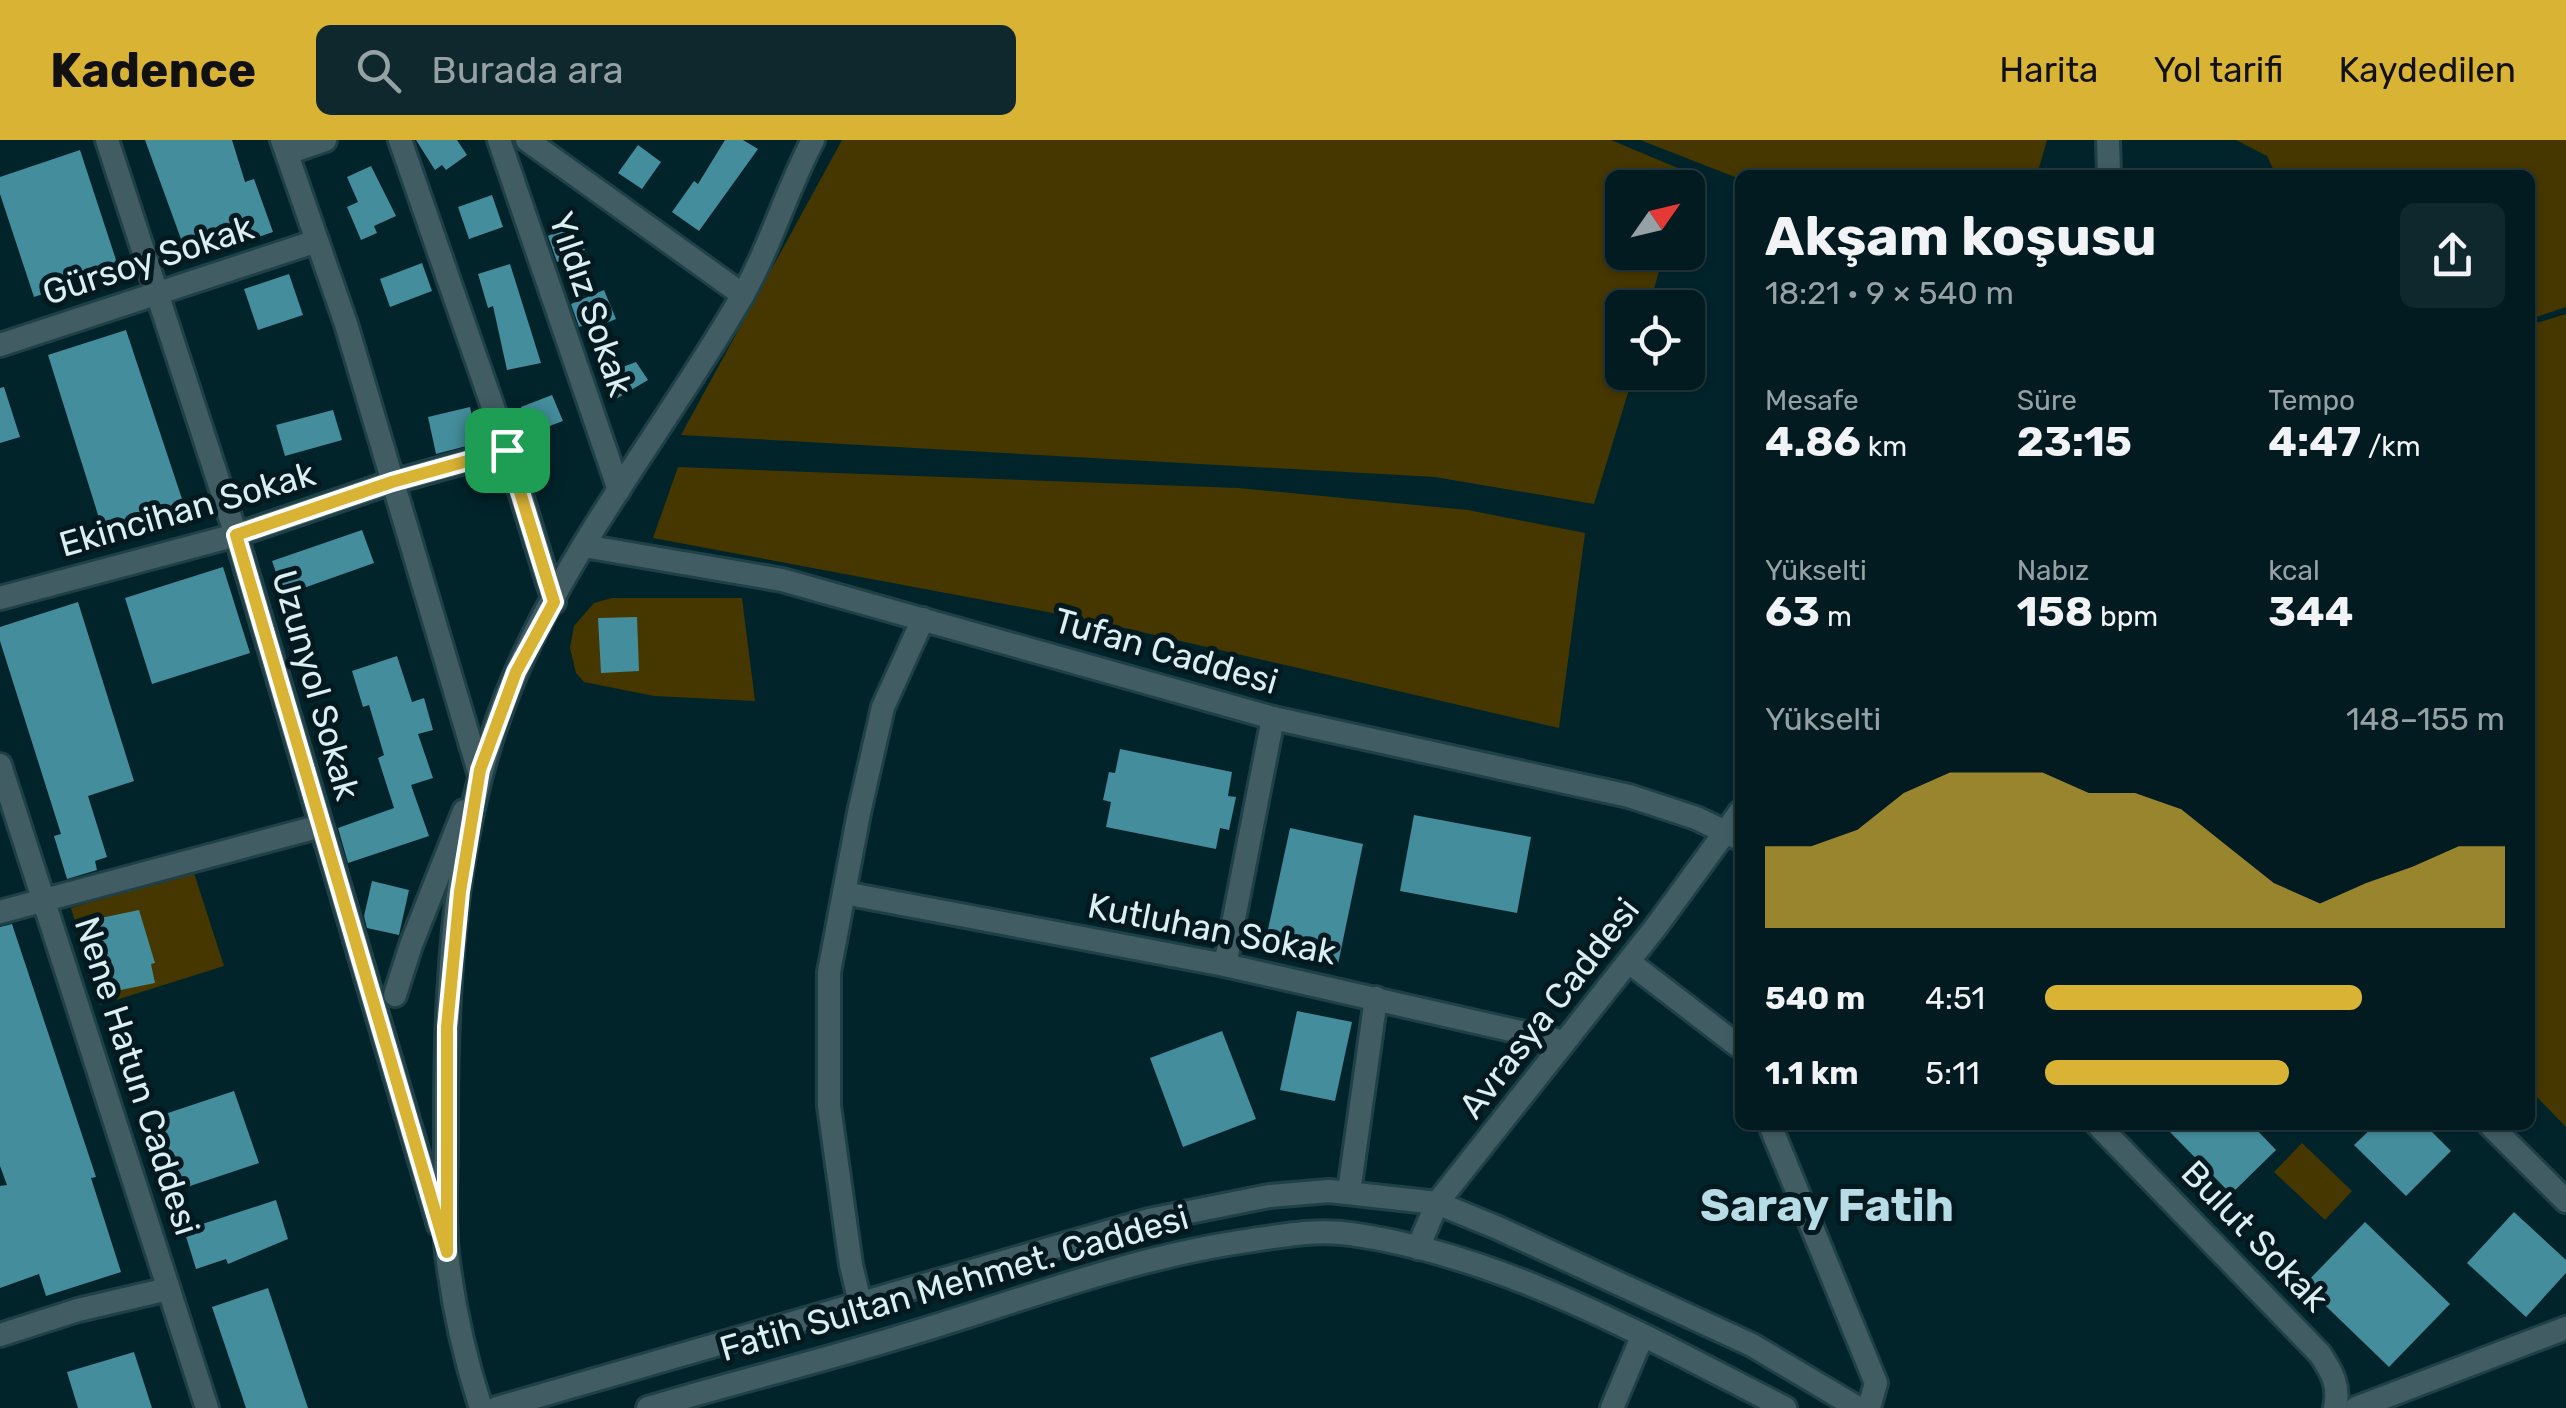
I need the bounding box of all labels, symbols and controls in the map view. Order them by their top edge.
search box [316,25,1016,115]
text: Kadence [50,42,256,99]
icon: search [351,43,406,98]
text: Burada ara [431,47,624,93]
text: Harita [1999,49,2098,91]
text: Yol tarifi [2153,49,2284,91]
text: Kaydedilen [2339,49,2516,91]
north arrow [1605,170,1705,270]
map controls [1605,170,1705,390]
button: share [2400,203,2505,308]
text: Akşam koşusu [1765,204,2157,269]
street label: Gürsoy Sokak [37,206,259,314]
street label: Yıldız Sokak [540,207,642,401]
text: 18:21 · 9 × 540 m [1765,274,2014,312]
button: locate [1605,290,1705,390]
text: Mesafe [1765,384,1859,417]
text: Süre [2017,384,2077,417]
text: Tempo [2268,384,2355,417]
pin [465,408,550,493]
text: 4.86 [1765,417,1861,467]
text: 23:15 [2017,417,2132,467]
text: 4:47 [2268,417,2361,467]
icon: arrive [480,423,535,478]
text: km [1861,430,1907,463]
text: /km [2361,430,2421,463]
street label: Ekincihan Sokak [54,452,320,566]
text: Yükselti [1765,554,1867,587]
text: Nabız [2017,554,2089,587]
text: kcal [2268,554,2320,587]
street label: Uzunyol Sokak [263,565,369,805]
text: 63 [1765,587,1820,637]
text: 158 [2017,587,2093,637]
text: 344 [2268,587,2353,637]
street label: Tufan Caddesi [1049,599,1283,703]
text: m [1820,600,1852,633]
text: bpm [2093,600,2158,633]
text: Yükselti [1765,700,1881,738]
text: 148–155 m [2346,700,2505,738]
street label: Kutluhan Sokak [1084,884,1340,974]
street label: Avrasya Caddesi [1450,889,1648,1127]
street label: Nene Hatun Caddesi [66,912,208,1240]
text: 540 m [1765,979,1865,1017]
text: 4:51 [1925,979,1985,1017]
text: 1.1 km [1765,1054,1859,1092]
text: 5:11 [1925,1054,1980,1092]
street label: Bulut Sokak [2173,1152,2337,1320]
district label: Saray Fatih [1700,1179,1954,1232]
street label: Fatih Sultan Mehmet. Caddesi [715,1196,1193,1370]

